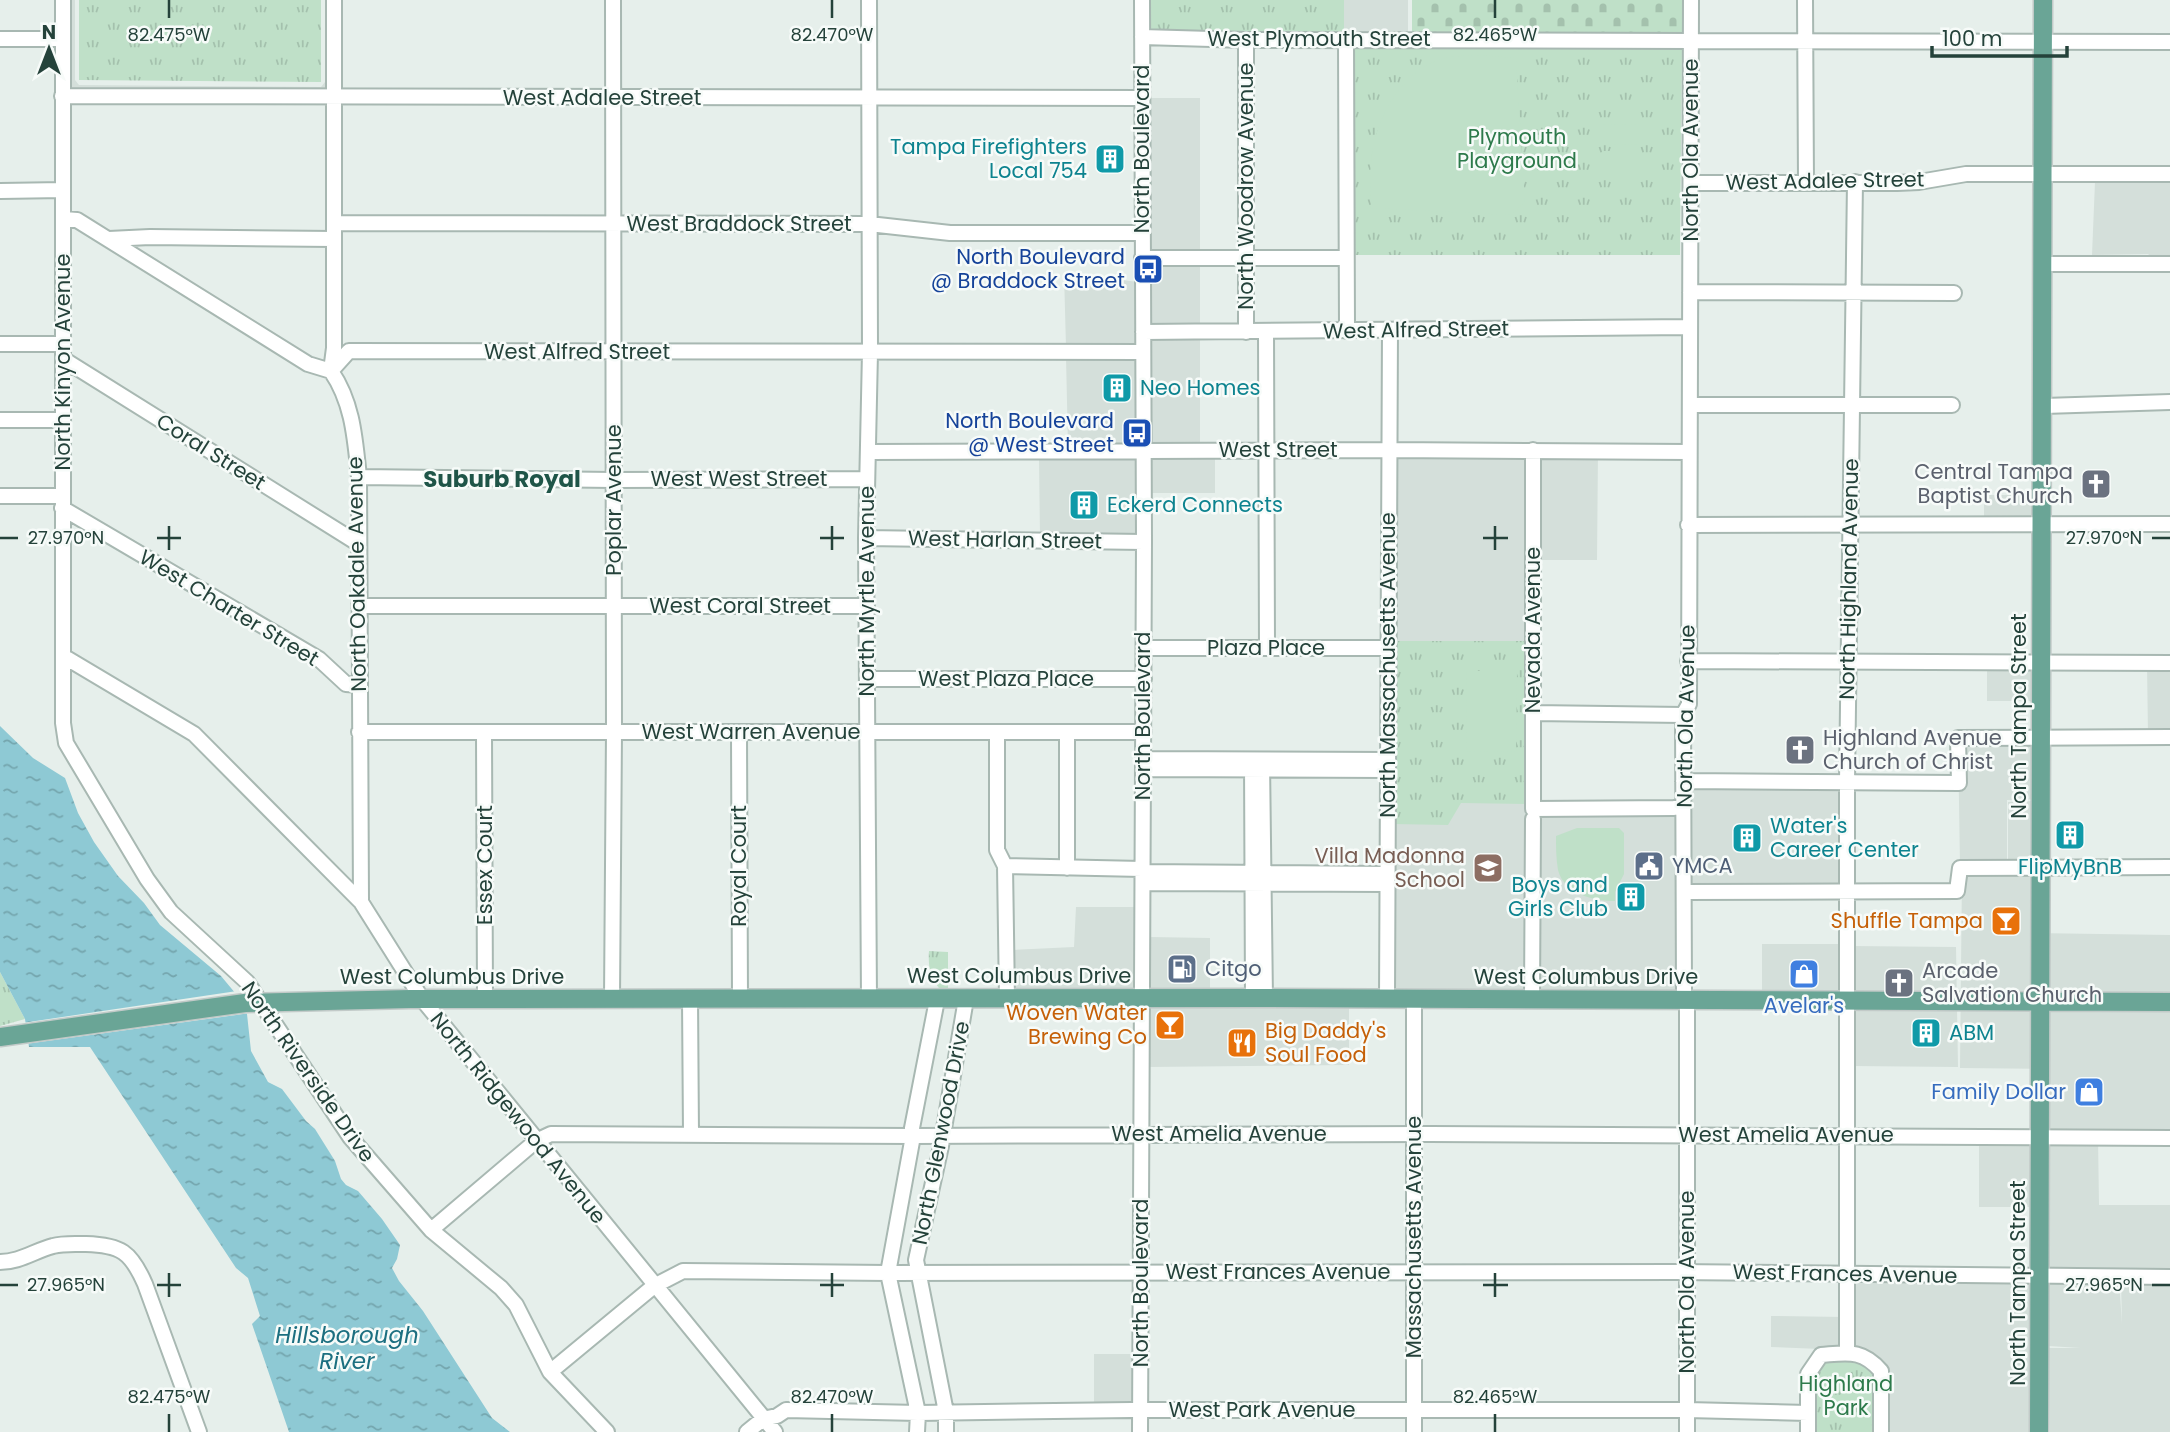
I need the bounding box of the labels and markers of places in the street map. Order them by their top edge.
place label: Tampa Firefighters Local 754 [890,132,1087,185]
building icon: Tampa Firefighters Local 754 [1093,142,1127,176]
place label: North Boulevard @ Braddock Street [931,242,1125,295]
bus stop icon: North Boulevard @ Braddock Street [1131,252,1165,286]
building icon: Neo Homes [1100,371,1134,405]
place label: Neo Homes [1140,373,1260,402]
place label: North Boulevard @ West Street [945,406,1114,459]
bus stop icon: North Boulevard @ West Street [1120,416,1154,450]
place label: Central Tampa Baptist Church [1914,457,2073,510]
church icon: Central Tampa Baptist Church [2079,467,2113,501]
building icon: Eckerd Connects [1067,488,1101,522]
place label: Eckerd Connects [1107,490,1283,519]
place label: Highland Avenue Church of Christ [1823,723,2002,776]
church icon: Highland Avenue Church of Christ [1783,733,1817,767]
place label: Water's Career Center [1770,811,1919,864]
building icon: FlipMyBnB [2053,818,2087,852]
building icon: Water's Career Center [1730,821,1764,855]
place label: Villa Madonna School [1315,841,1465,894]
public building icon: YMCA [1632,849,1666,883]
school or university icon: Villa Madonna School [1471,851,1505,885]
place label: YMCA [1672,851,1733,880]
place label: FlipMyBnB [2018,852,2122,881]
place label: Boys and Girls Club [1508,870,1608,923]
building icon: Boys and Girls Club [1614,880,1648,914]
bar icon: Shuffle Tampa [1989,904,2023,938]
place label: Shuffle Tampa [1831,906,1983,935]
fuel station icon: Citgo [1165,952,1199,986]
place label: Citgo [1205,954,1262,983]
place label: Arcade Salvation Church [1922,956,2102,1009]
shop icon: Avelar's [1787,957,1821,991]
church icon: Arcade Salvation Church [1882,966,1916,1000]
place label: Avelar's [1764,991,1844,1020]
place label: Woven Water Brewing Co [1006,998,1147,1051]
bar icon: Woven Water Brewing Co [1153,1008,1187,1042]
place label: Big Daddy's Soul Food [1265,1016,1386,1069]
building icon: ABM [1909,1016,1943,1050]
place label: ABM [1949,1018,1994,1047]
restaurant icon: Big Daddy's Soul Food [1225,1026,1259,1060]
shop icon: Family Dollar [2072,1075,2106,1109]
place label: Family Dollar [1931,1077,2066,1106]

